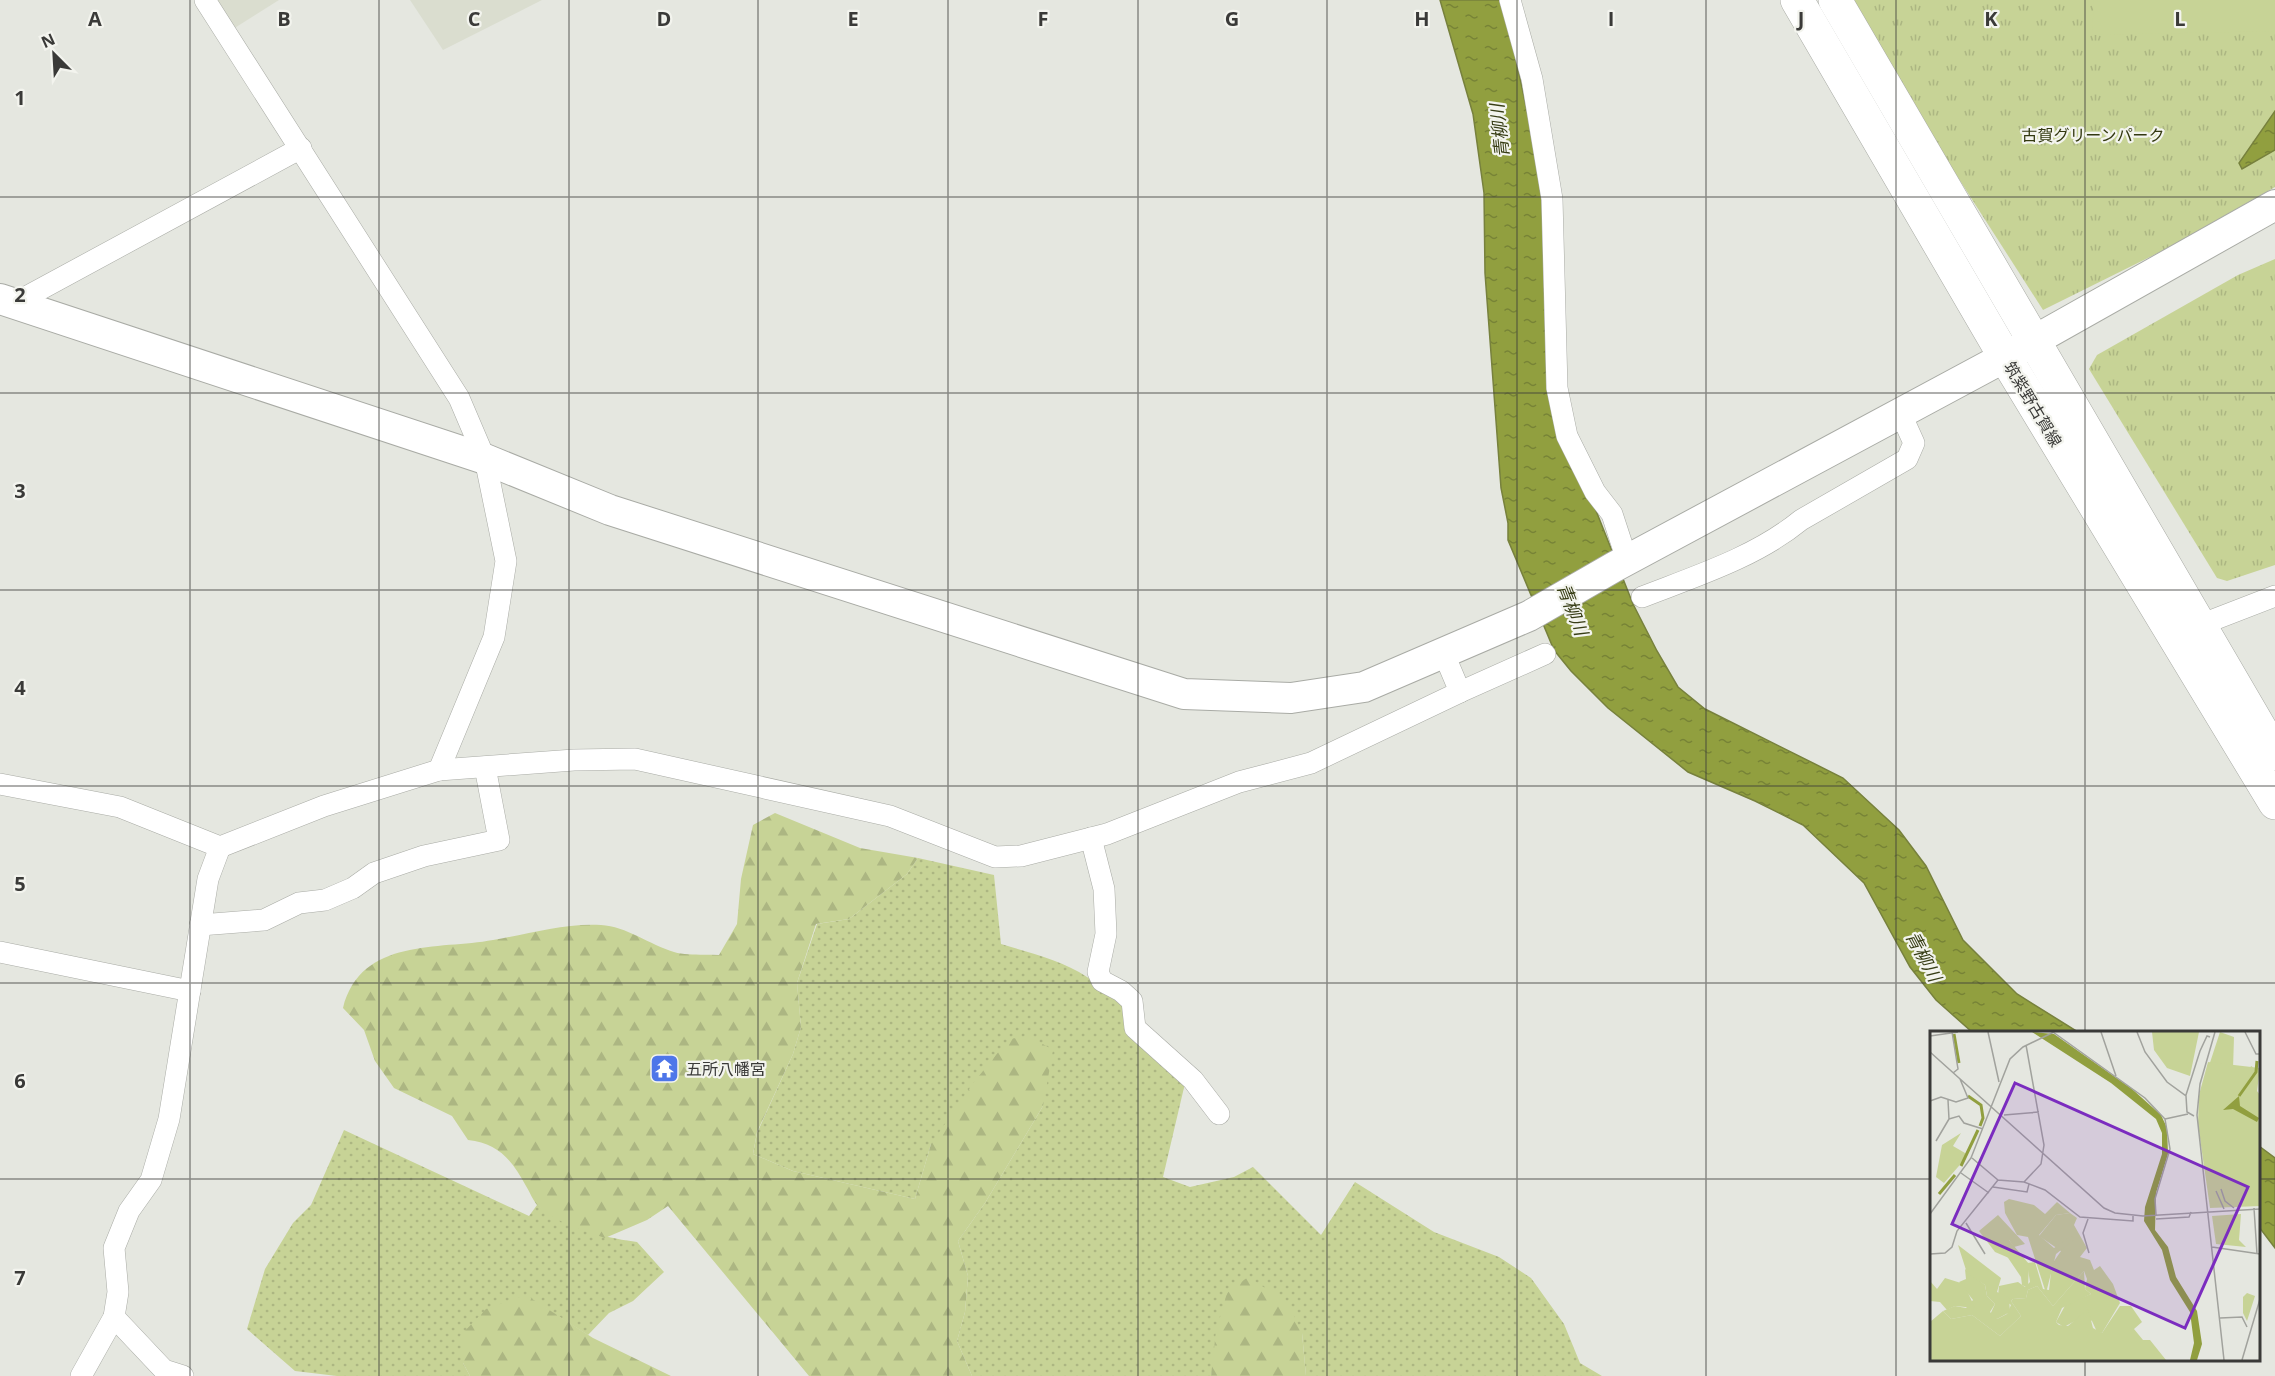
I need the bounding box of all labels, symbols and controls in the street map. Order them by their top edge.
text: A [88,5,102,32]
text: B [277,5,291,32]
text: C [468,5,481,32]
text: D [657,5,671,32]
text: E [847,5,859,32]
text: F [1038,5,1048,32]
text: G [1225,5,1239,32]
text: H [1414,5,1430,32]
text: I [1608,5,1614,32]
text: J [1796,5,1804,32]
text: K [1984,5,1998,32]
text: L [2174,5,2186,32]
north arrow [24,24,84,84]
text: N [37,28,58,53]
text: 1 [14,84,26,111]
water label: 青柳川 [1484,101,1514,159]
park label: 古賀グリーンパーク [2021,124,2165,146]
text: 2 [14,281,26,308]
street label: 筑紫野古賀線 [1999,357,2067,451]
text: 3 [14,477,26,504]
water label: 青柳川 [1552,579,1595,640]
text: 4 [14,674,26,701]
text: 5 [14,870,26,897]
water label: 青柳川 [1901,927,1948,987]
inset map [1930,1031,2260,1361]
temple icon: 五所八幡宮 [649,1053,681,1085]
place label: 五所八幡宮 [686,1058,766,1080]
text: 6 [14,1067,26,1094]
text: 7 [14,1264,26,1291]

